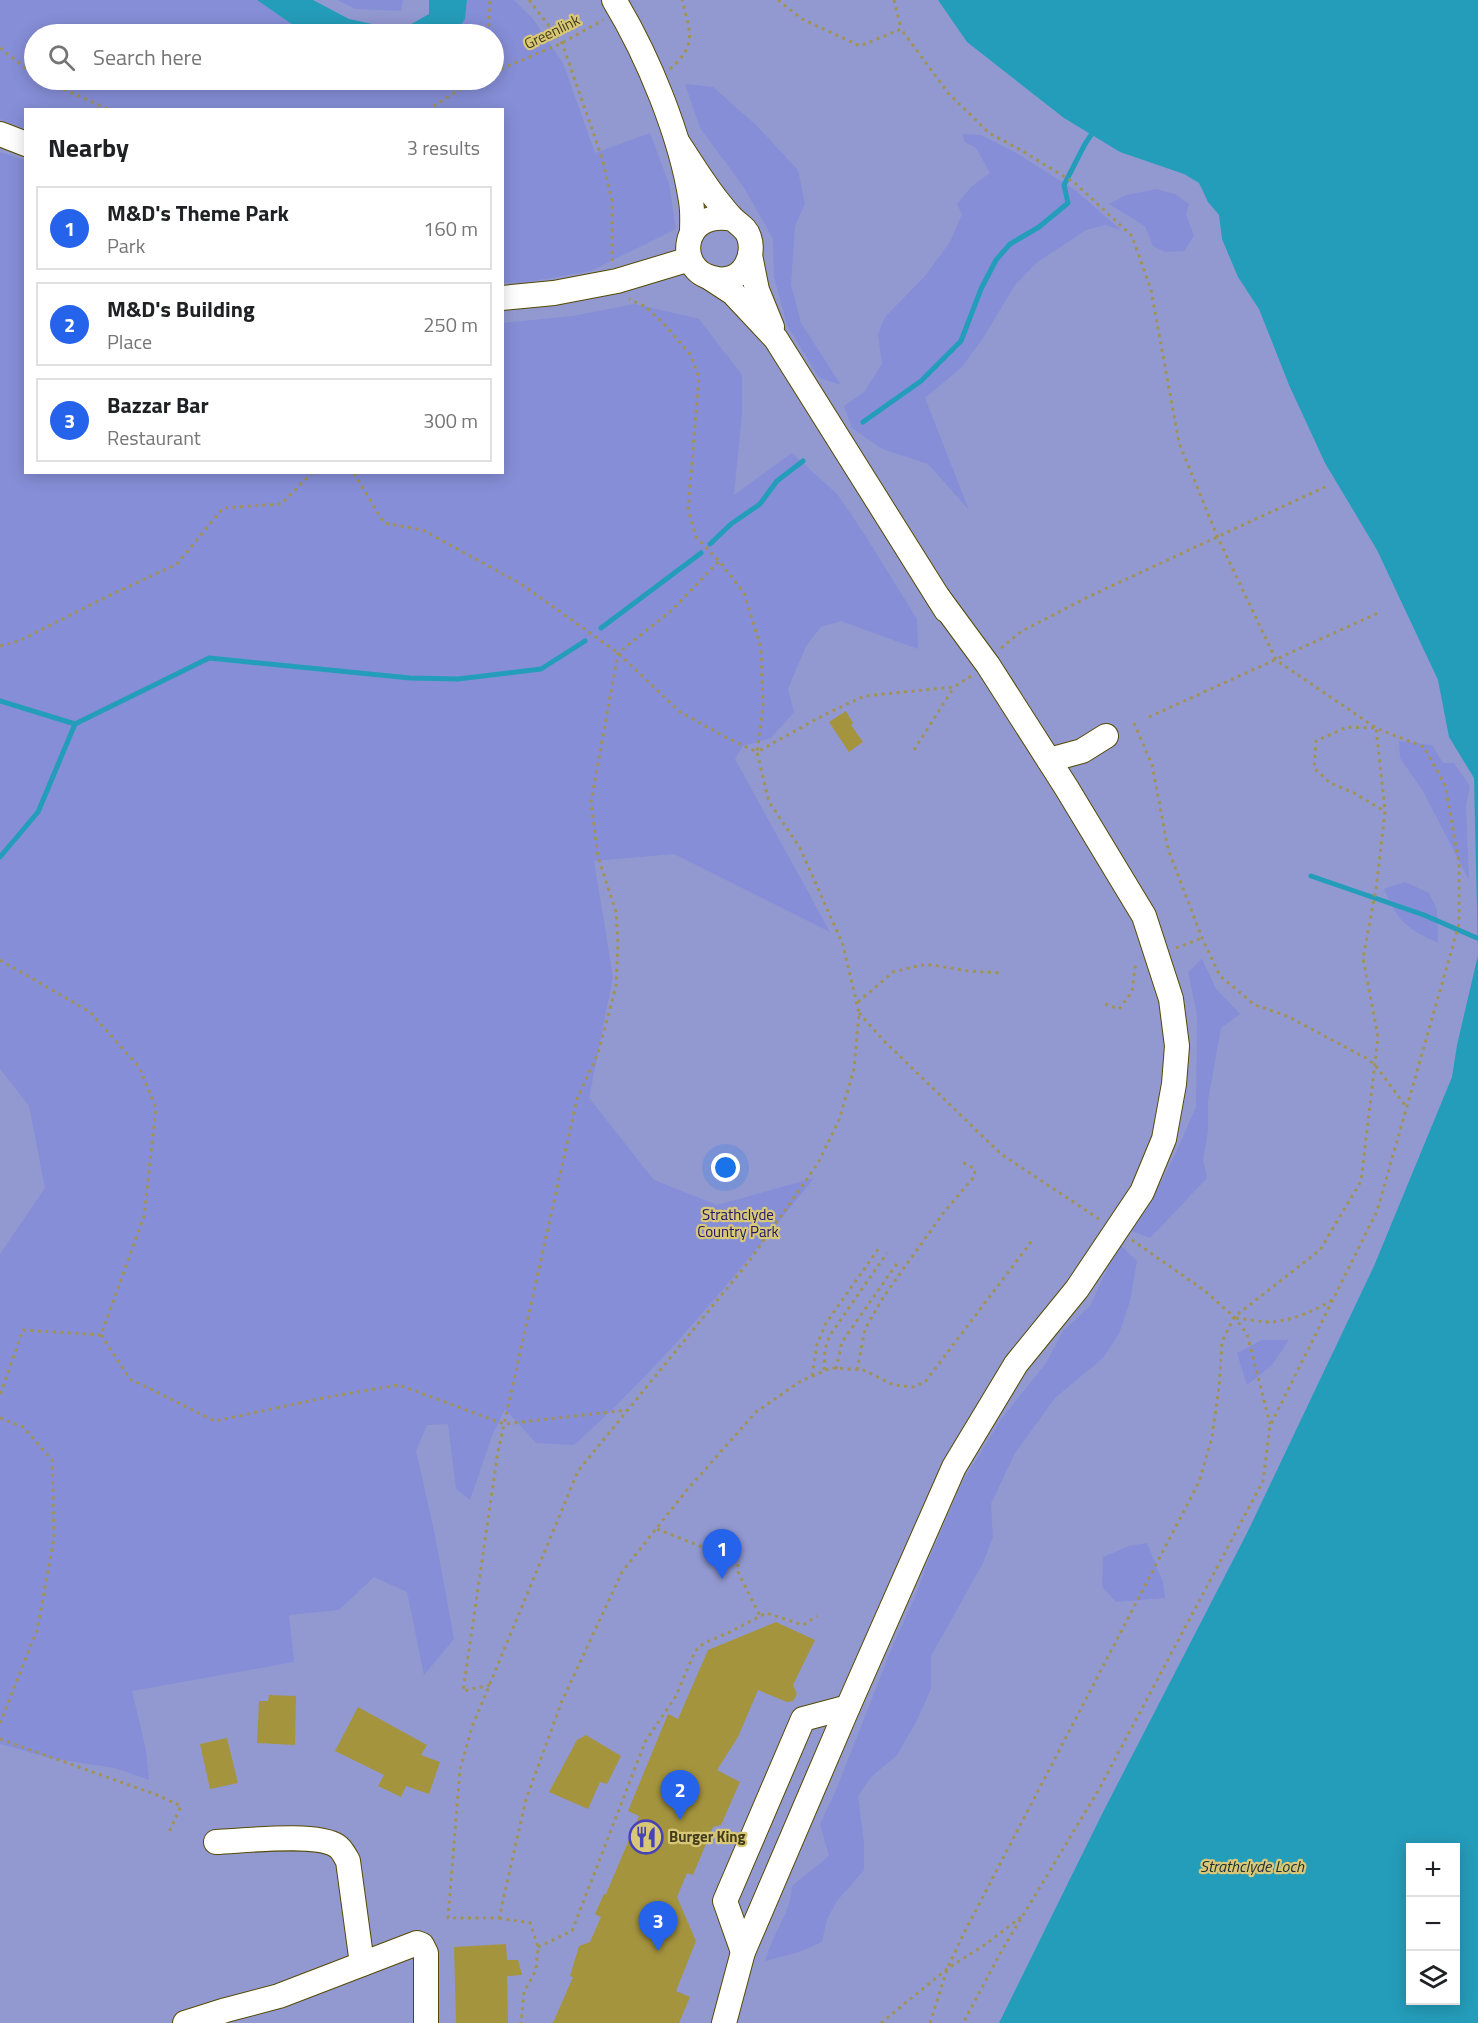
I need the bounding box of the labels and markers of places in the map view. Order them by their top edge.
pin: 1 [702,1530,742,1579]
pin: 2 [660,1770,700,1820]
restaurant icon: Burger King [628,1819,664,1855]
place label: Burger King [669,1825,746,1848]
pin: 3 [638,1902,678,1951]

